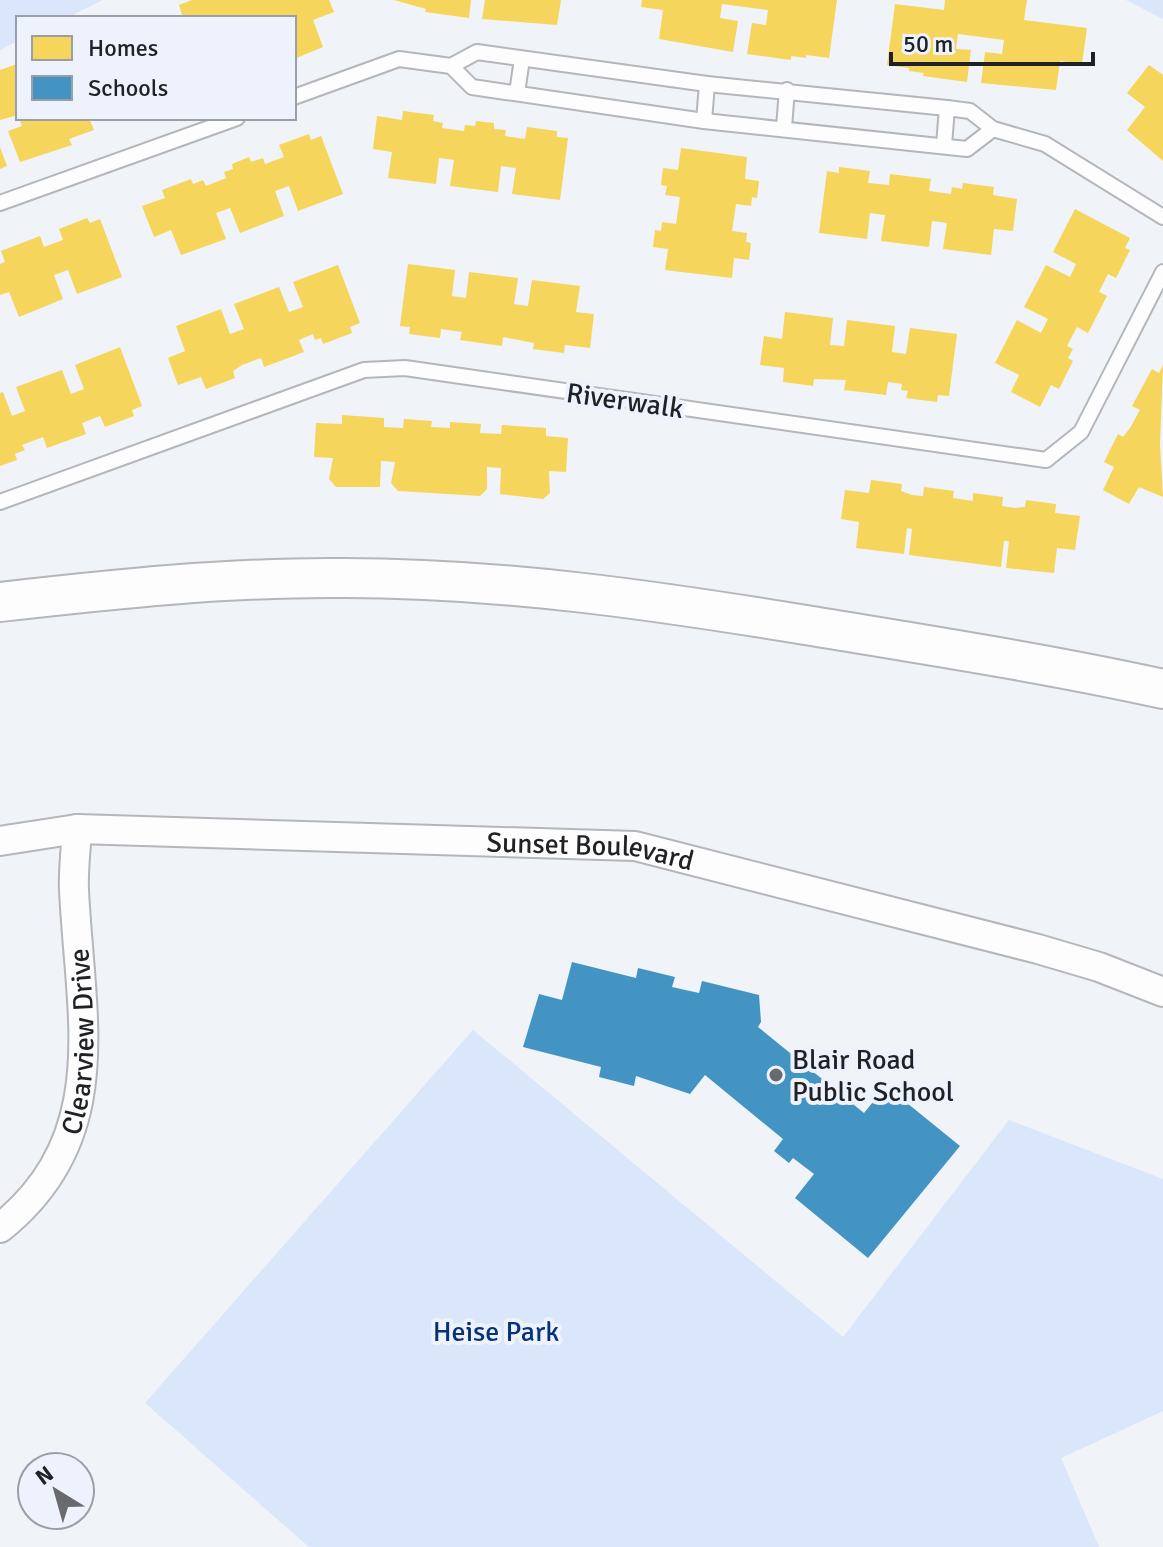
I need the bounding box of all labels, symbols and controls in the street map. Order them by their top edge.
legend [16,16,296,120]
scale bar [891,16,1093,66]
text: 50 m [903,29,953,59]
text: Homes [88,33,158,63]
text: Schools [88,73,168,103]
street label: Riverwalk [564,376,686,426]
street label: Sunset Boulevard [486,825,697,878]
street label: Clearview Drive [54,947,101,1139]
place label: Blair Road Public School [792,1043,954,1109]
marker: Blair Road Public School [767,1066,785,1084]
park label: Heise Park [433,1315,559,1349]
north arrow [16,1451,96,1531]
text: N [30,1460,59,1491]

